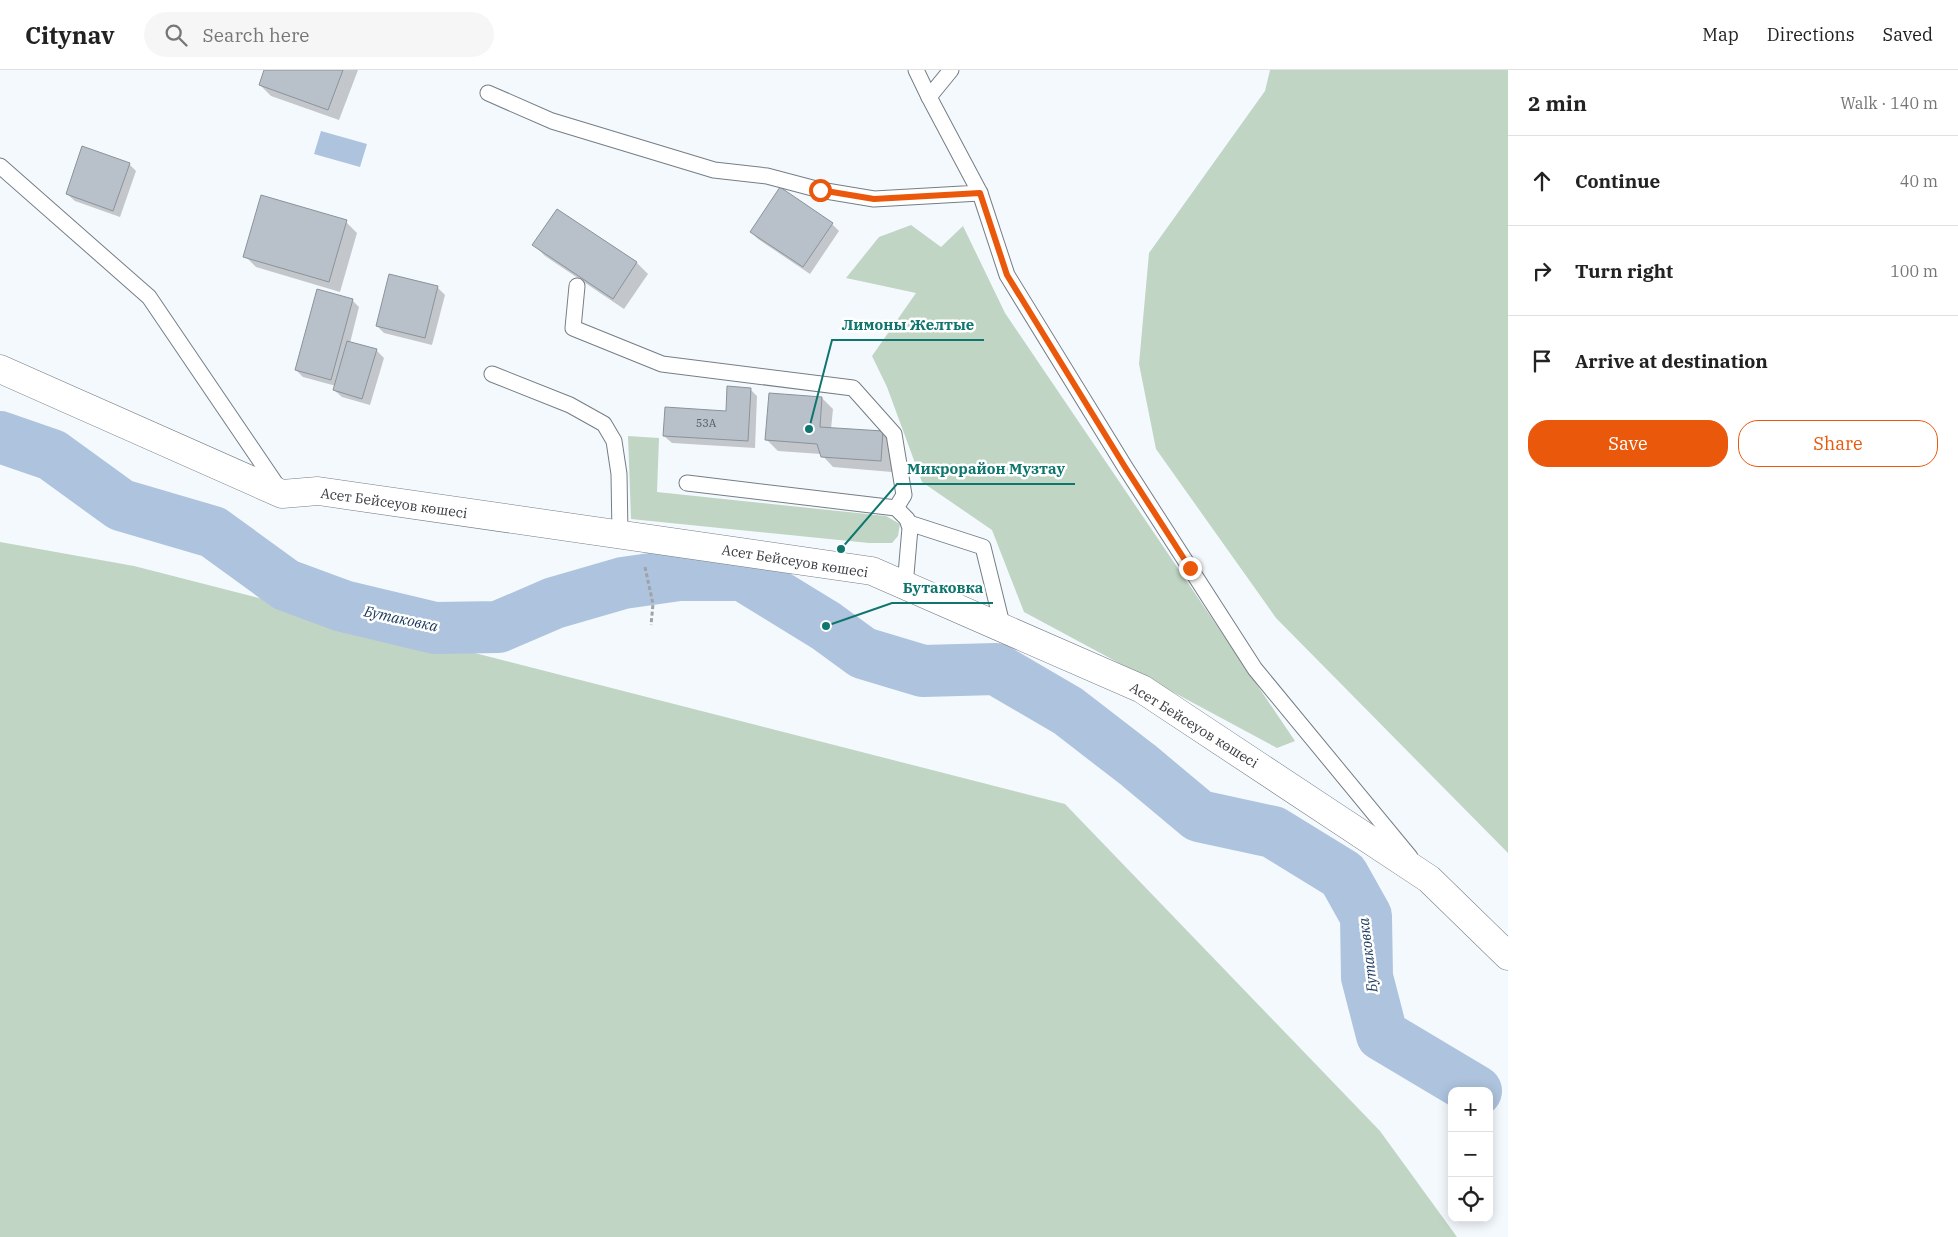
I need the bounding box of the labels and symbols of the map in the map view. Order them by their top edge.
route start [809,179,832,202]
callout: Лимоны Желтые [832,310,984,340]
text: Лимоны Желтые [842,315,974,334]
house number: 53А [696,416,717,430]
callout: Микрорайон Музтау [897,454,1075,484]
text: Микрорайон Музтау [907,459,1065,478]
street label: Асет Бейсеуов көшесі [319,484,469,522]
street label: Асет Бейсеуов көшесі [720,541,870,581]
route end [1179,557,1202,580]
callout: Бутаковка [892,573,993,603]
text: Бутаковка [903,578,984,597]
water label: Бутаковка [361,601,441,636]
street label: Асет Бейсеуов көшесі [1126,678,1262,772]
water label: Бутаковка [1353,916,1382,994]

